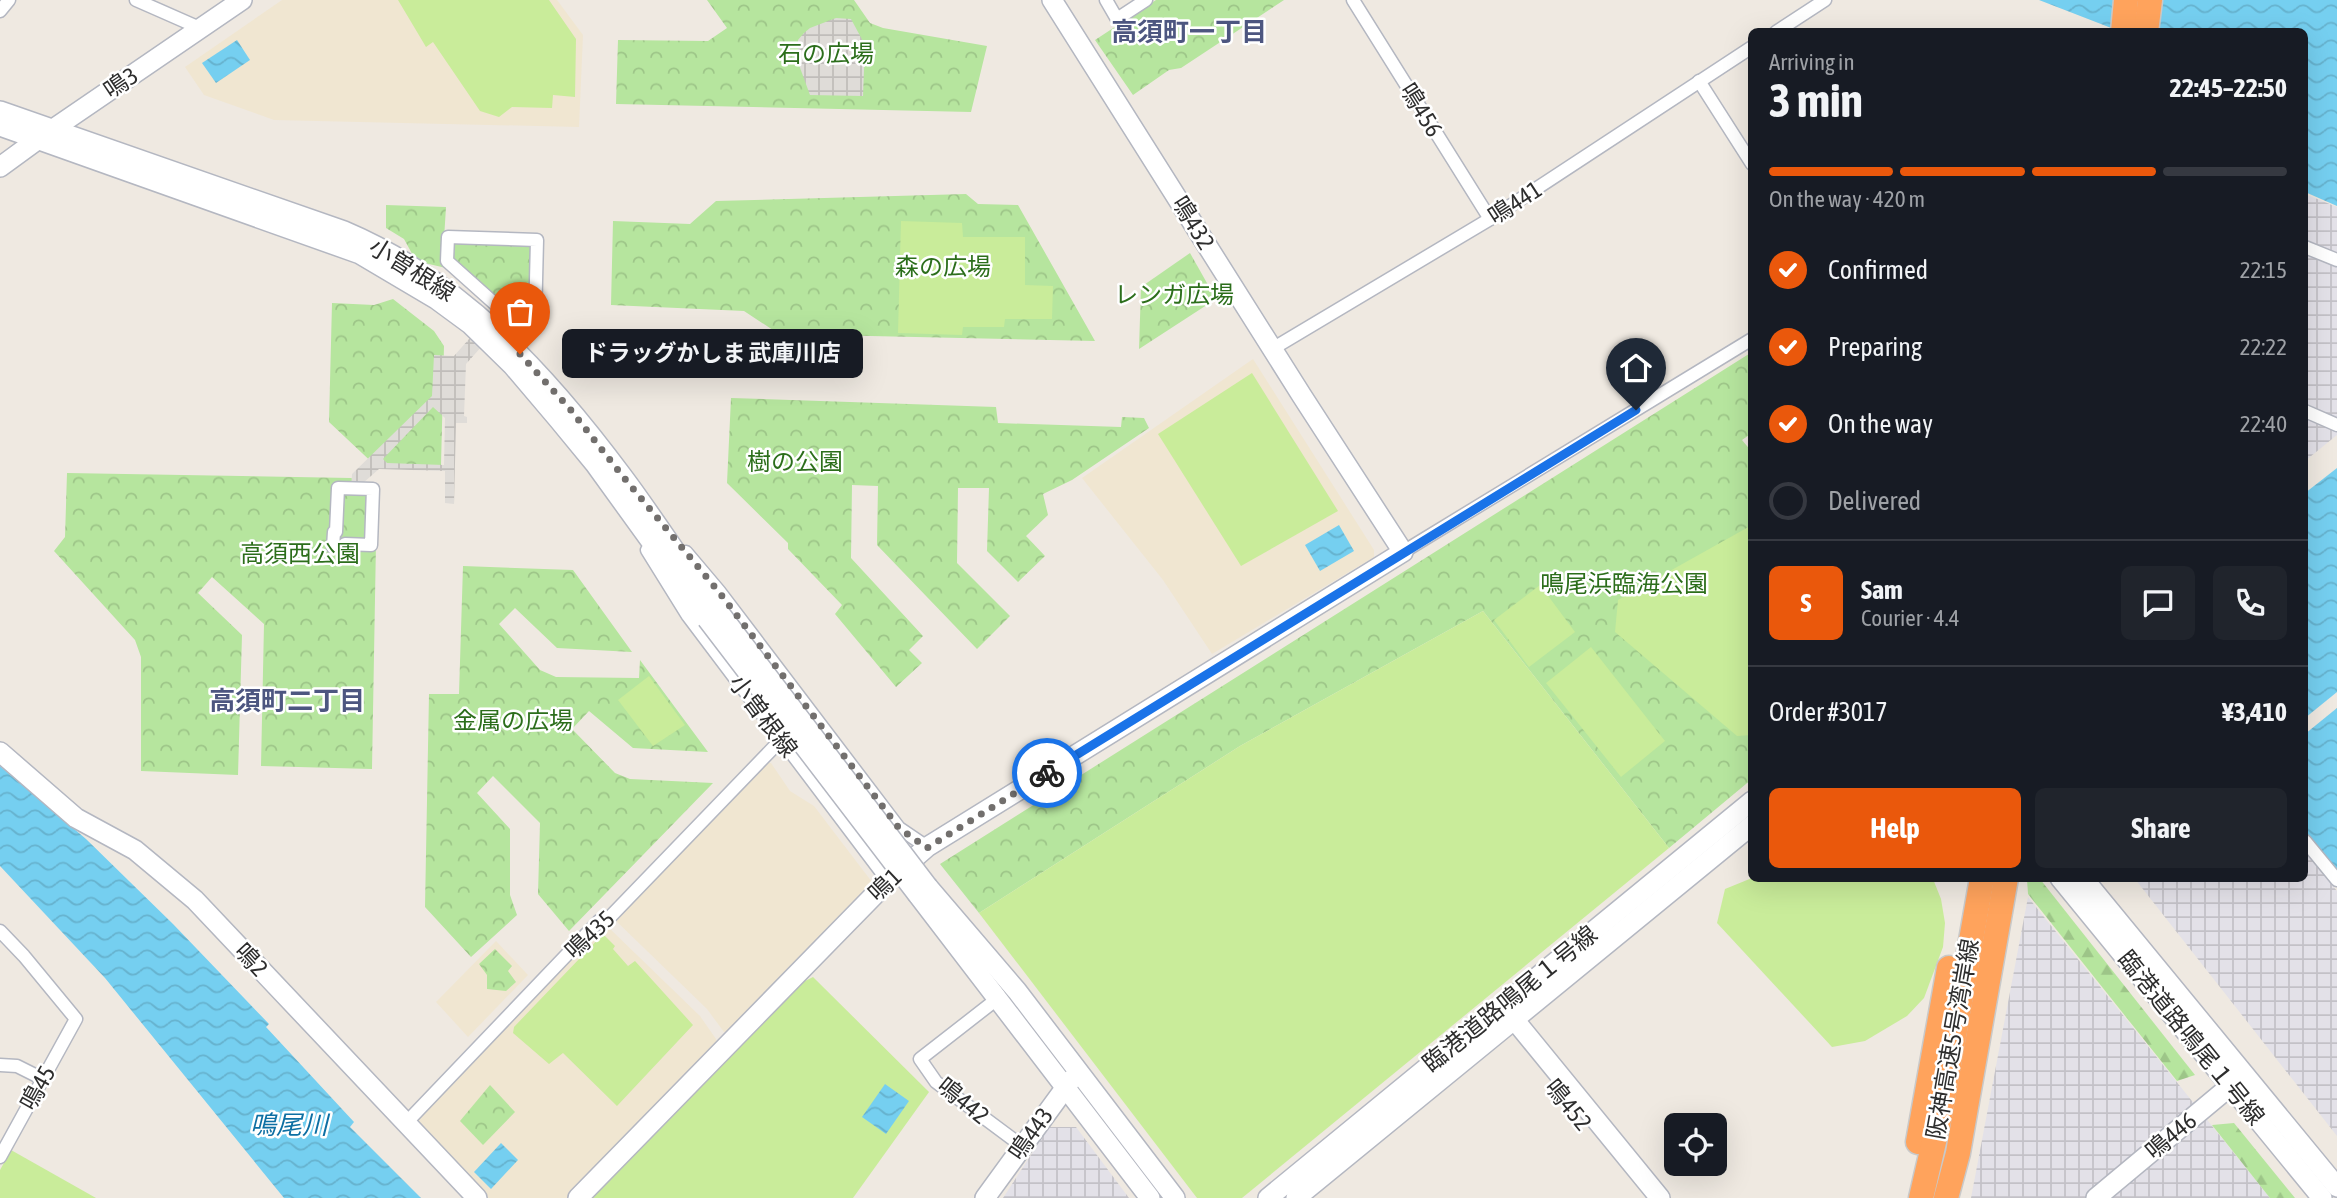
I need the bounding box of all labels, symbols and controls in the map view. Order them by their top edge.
district label: 高須町一丁目 [1111,17,1267,47]
park label: 石の広場 [778,40,874,67]
text: Arriving in [1769,49,1855,75]
street label: 鳴3 [99,62,143,104]
text: 22:45–22:50 [2170,73,2287,103]
text: 3 min [1769,74,1863,127]
street label: 鳴456 [1395,78,1448,141]
street label: 鳴441 [1483,176,1546,230]
text: On the way · 420 m [1769,186,1925,212]
street label: 鳴432 [1167,191,1220,254]
street label: 小曽根線 [364,233,460,306]
icon: check [1769,251,1807,289]
park label: 森の広場 [895,253,991,280]
text: Confirmed [1828,255,1928,285]
text: 22:15 [2240,257,2287,283]
park label: レンガ広場 [1114,281,1234,308]
pin [490,282,550,354]
icon: bag [501,293,539,331]
icon: check [1769,328,1807,366]
callout: ドラッグかしま 武庫川店 [562,330,863,378]
text: Preparing [1828,332,1922,362]
text: 22:22 [2240,334,2287,360]
pin [1606,338,1666,410]
text: ドラッグかしま 武庫川店 [584,340,841,366]
icon: home [1617,349,1655,387]
icon: check [1769,405,1807,443]
text: On the way [1828,409,1933,439]
text: 22:40 [2240,411,2287,437]
park label: 樹の公園 [747,448,843,475]
text: Delivered [1828,486,1921,516]
park label: 高須西公園 [240,540,360,567]
button: chat [2121,566,2195,640]
button: phone [2213,566,2287,640]
park label: 鳴尾浜臨海公園 [1540,570,1708,597]
text: Sam [1861,575,1903,605]
text: S [1801,588,1811,618]
text: Courier · 4.4 [1861,605,1960,631]
street label: 小曽根線 [724,669,803,762]
district label: 高須町二丁目 [209,686,365,716]
text: Order #3017 [1769,697,1888,727]
text: ¥3,410 [2222,697,2287,727]
park label: 金属の広場 [453,707,573,734]
courier [1012,738,1082,808]
icon: bike [1028,754,1066,792]
button: Help [1769,788,2021,868]
button: Share [2035,788,2287,868]
street label: 鳴1 [863,863,907,907]
street label: 鳴435 [559,905,620,964]
street label: 臨港道路鳴尾１号線 [1417,920,1602,1077]
street label: 阪神高速5号湾岸線 [1922,936,1983,1141]
street label: 鳴2 [229,938,273,982]
street label: 臨港道路鳴尾１号線 [2113,945,2270,1130]
street label: 鳴45 [14,1061,61,1115]
street label: 鳴442 [932,1072,994,1129]
street label: 鳴452 [1540,1074,1597,1136]
street label: 鳴443 [1003,1102,1058,1165]
street label: 鳴446 [2140,1107,2202,1165]
water label: 鳴尾川 [250,1110,331,1140]
map controls [1664,1113,1727,1176]
button: locate [1664,1113,1727,1176]

